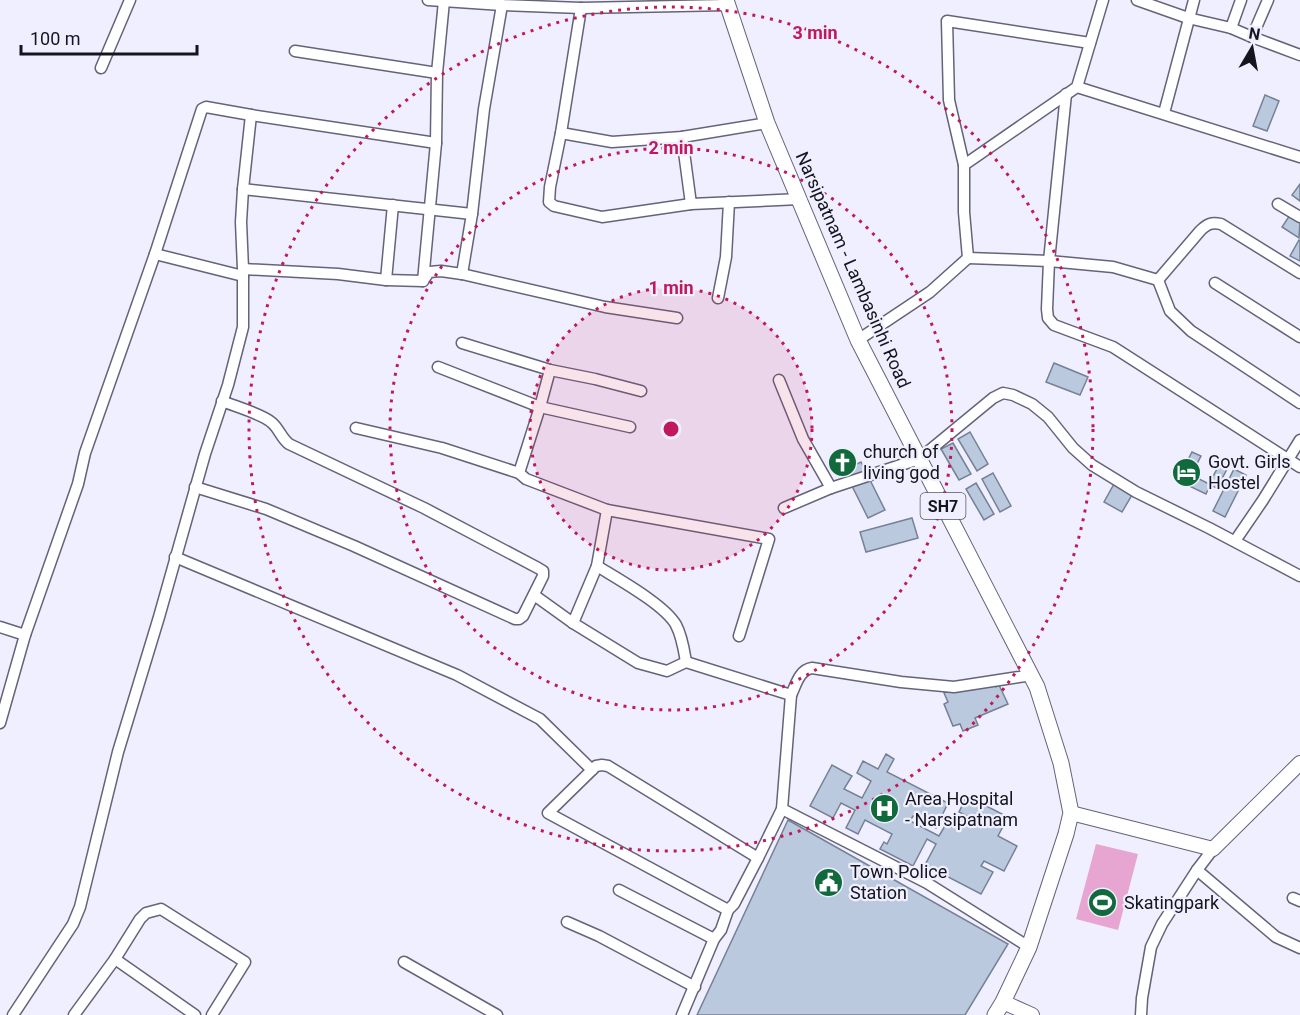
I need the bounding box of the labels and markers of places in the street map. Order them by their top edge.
centre of rings [661,419,681,439]
place label: church of living god [863,441,940,483]
church icon: church of living god [826,446,858,478]
place label: Govt. Girls Hostel [1208,451,1291,493]
hotel icon: Govt. Girls Hostel [1171,456,1203,488]
place label: Area Hospital - Narsipatnam [905,788,1018,830]
hospital icon: Area Hospital - Narsipatnam [868,793,900,825]
place label: Town Police Station [850,861,947,903]
public building icon: Town Police Station [813,866,845,898]
sports icon: Skatingpark [1087,887,1119,919]
place label: Skatingpark [1124,892,1220,913]

